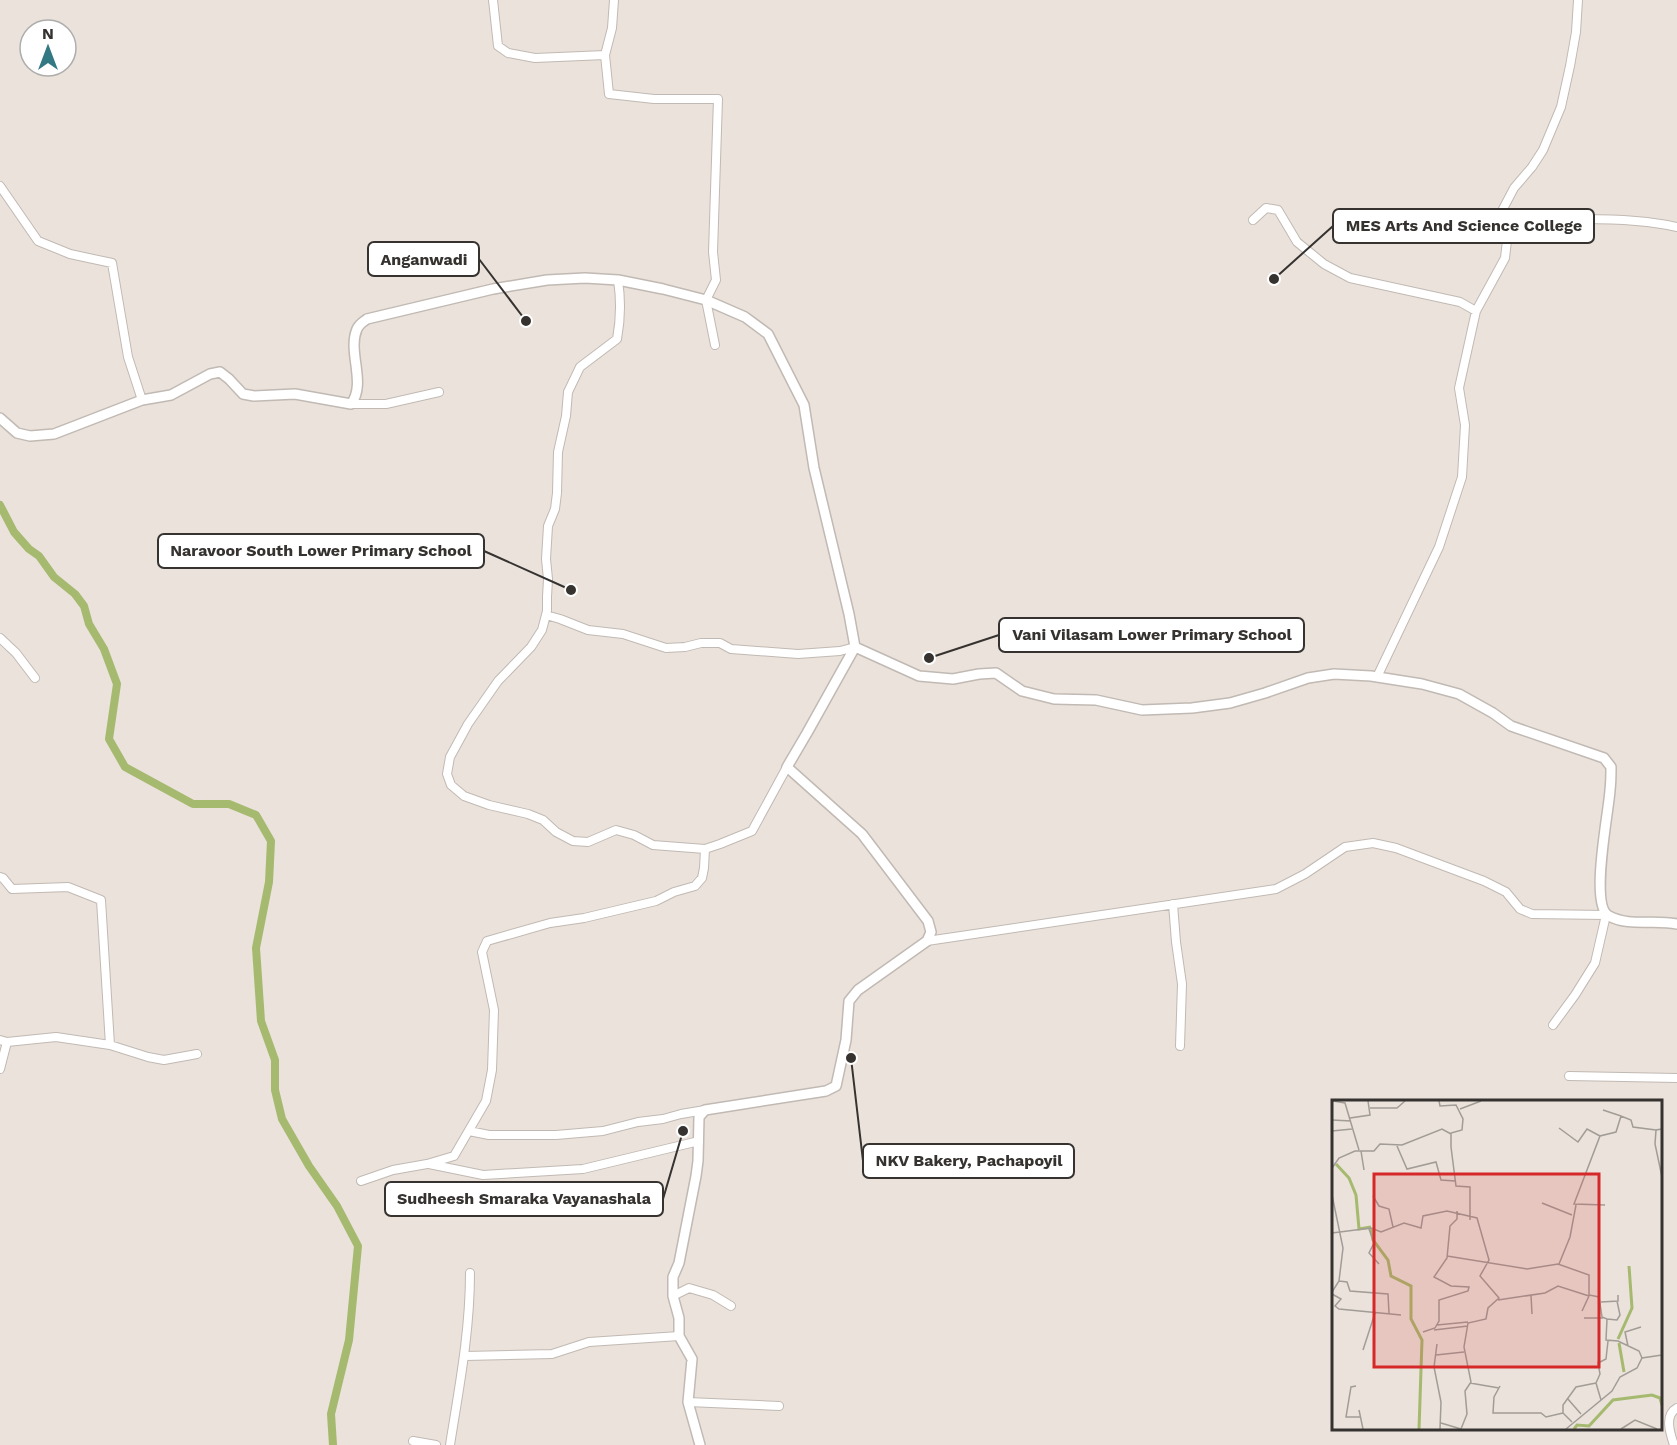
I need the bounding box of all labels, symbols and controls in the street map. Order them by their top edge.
north arrow [18,18,78,78]
text: N [42,24,54,43]
callout: MES Arts And Science College [1333,209,1594,243]
text: MES Arts And Science College [1346,216,1582,235]
callout: Anganwadi [368,242,479,276]
text: Anganwadi [380,250,468,269]
callout: Naravoor South Lower Primary School [158,534,484,568]
text: Naravoor South Lower Primary School [170,541,472,560]
callout: Vani Vilasam Lower Primary School [999,618,1304,652]
text: Vani Vilasam Lower Primary School [1012,625,1293,644]
inset map [1332,1100,1662,1430]
callout: NKV Bakery, Pachapoyil [863,1144,1074,1178]
text: NKV Bakery, Pachapoyil [876,1151,1063,1170]
callout: Sudheesh Smaraka Vayanashala [385,1182,663,1216]
text: Sudheesh Smaraka Vayanashala [397,1189,652,1208]

